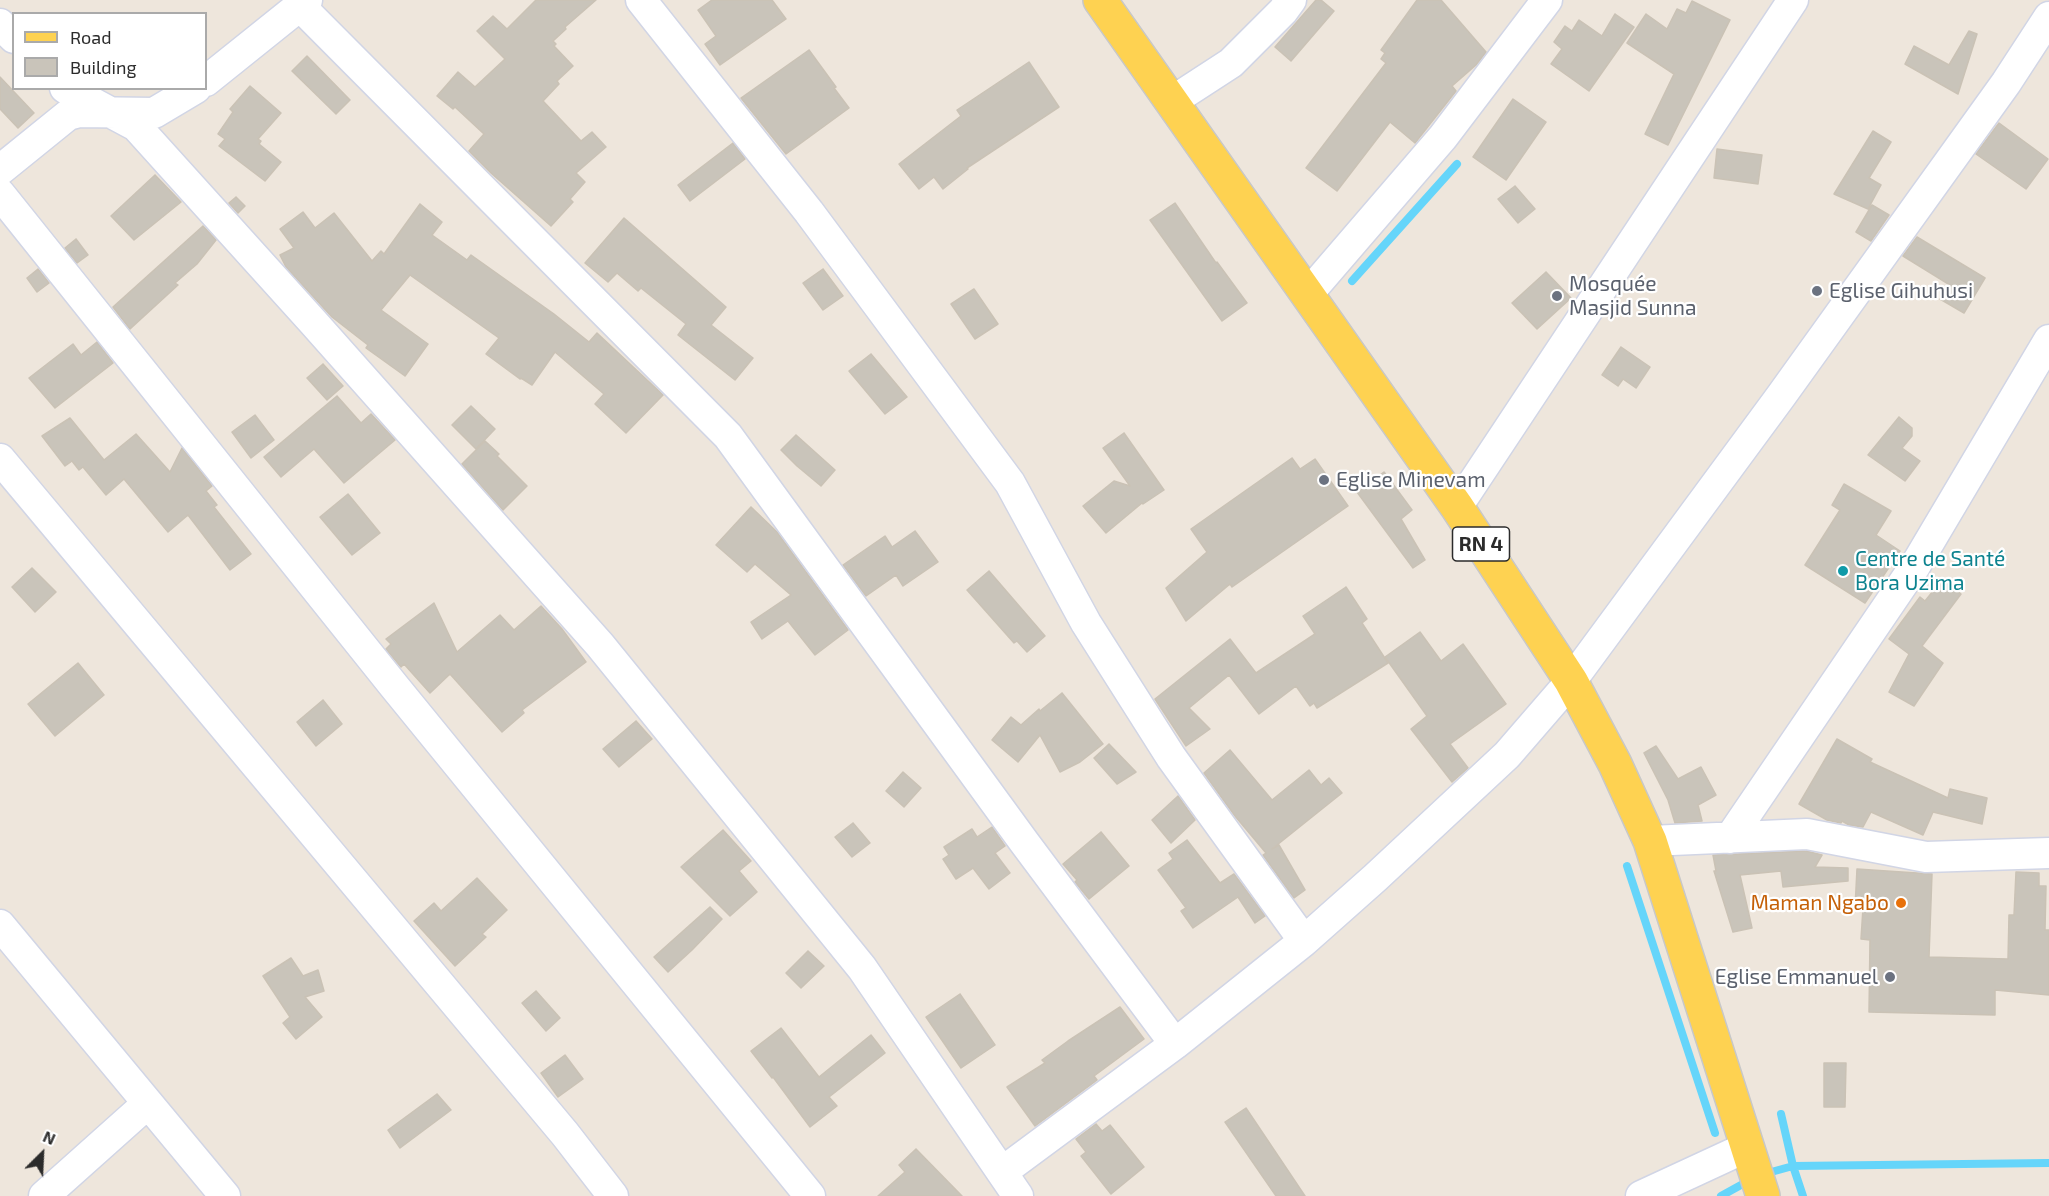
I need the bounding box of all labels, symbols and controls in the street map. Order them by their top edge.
legend [12,12,207,90]
text: Road [70,26,111,48]
text: Building [70,56,137,78]
place label: Mosquée Masjid Sunna [1569,271,1696,321]
place label: Eglise Gihuhusi [1829,278,1973,304]
marker: Eglise Gihuhusi [1810,284,1824,298]
marker: Mosquée Masjid Sunna [1550,289,1564,303]
place label: Eglise Minevam [1336,467,1486,493]
marker: Eglise Minevam [1317,473,1331,487]
road number: RN 4 [1452,527,1510,561]
place label: Centre de Santé Bora Uzima [1855,546,2005,596]
marker: Centre de Santé Bora Uzima [1836,564,1850,578]
place label: Maman Ngabo [1750,890,1889,916]
marker: Maman Ngabo [1894,896,1908,910]
place label: Eglise Emmanuel [1715,964,1878,990]
marker: Eglise Emmanuel [1883,970,1897,984]
north arrow [12,1124,72,1184]
text: N [40,1126,59,1148]

